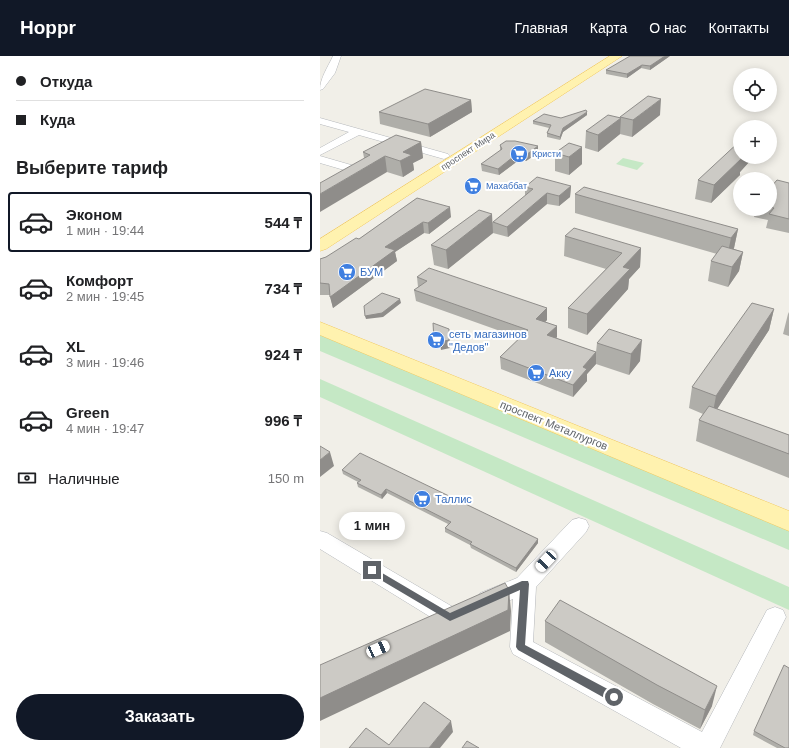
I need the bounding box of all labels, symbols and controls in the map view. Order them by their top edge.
text: Hoppr [20,17,76,38]
text: Главная [514,20,568,36]
text: Карта [590,20,627,36]
text: О нас [649,20,687,36]
text: Контакты [709,20,769,36]
map controls [733,68,777,216]
button: locate [733,68,777,112]
text: Откуда [40,73,92,90]
text: Куда [40,111,75,128]
button: + [733,120,777,164]
street label: проспект Мира [439,130,497,172]
supermarket icon: Кристи [509,144,529,164]
place label: Кристи [532,149,561,159]
text: Выберите тариф [16,158,168,178]
button: − [733,172,777,216]
supermarket icon: Махаббат [463,176,483,196]
place label: Махаббат [486,181,527,191]
icon: car [18,204,54,240]
text: Эконом [66,206,122,223]
text: 544 ₸ [265,214,302,231]
text: 1 мин · 19:44 [66,223,144,238]
supermarket icon: БУМ [337,262,357,282]
place label: БУМ [360,266,383,278]
icon: car [18,270,54,306]
text: Комфорт [66,272,133,289]
text: 734 ₸ [265,280,302,297]
text: 2 мин · 19:45 [66,289,144,304]
place label: сеть магазинов "Дедов" [449,328,527,353]
supermarket icon: сеть магазинов "Дедов" [426,330,446,350]
icon: car [18,336,54,372]
text: XL [66,338,85,355]
text: 924 ₸ [265,346,302,363]
text: 3 мин · 19:46 [66,355,144,370]
supermarket icon: Акку [526,363,546,383]
place label: Акку [549,367,572,379]
street label: проспект Металлургов [498,398,610,452]
icon: car [18,402,54,438]
text: Green [66,404,109,421]
text: 996 ₸ [265,412,302,429]
text: 4 мин · 19:47 [66,421,144,436]
icon: cash [16,467,38,489]
text: Наличные [48,470,120,487]
text: 150 m [268,471,304,486]
supermarket icon: Таллис [412,489,432,509]
place label: Таллис [435,493,472,505]
callout: 1 мин [339,512,405,540]
text: 1 мин [354,518,390,533]
car [533,548,559,574]
route end [363,561,381,579]
car [365,639,391,659]
route start [605,688,623,706]
button: Заказать [16,694,304,740]

